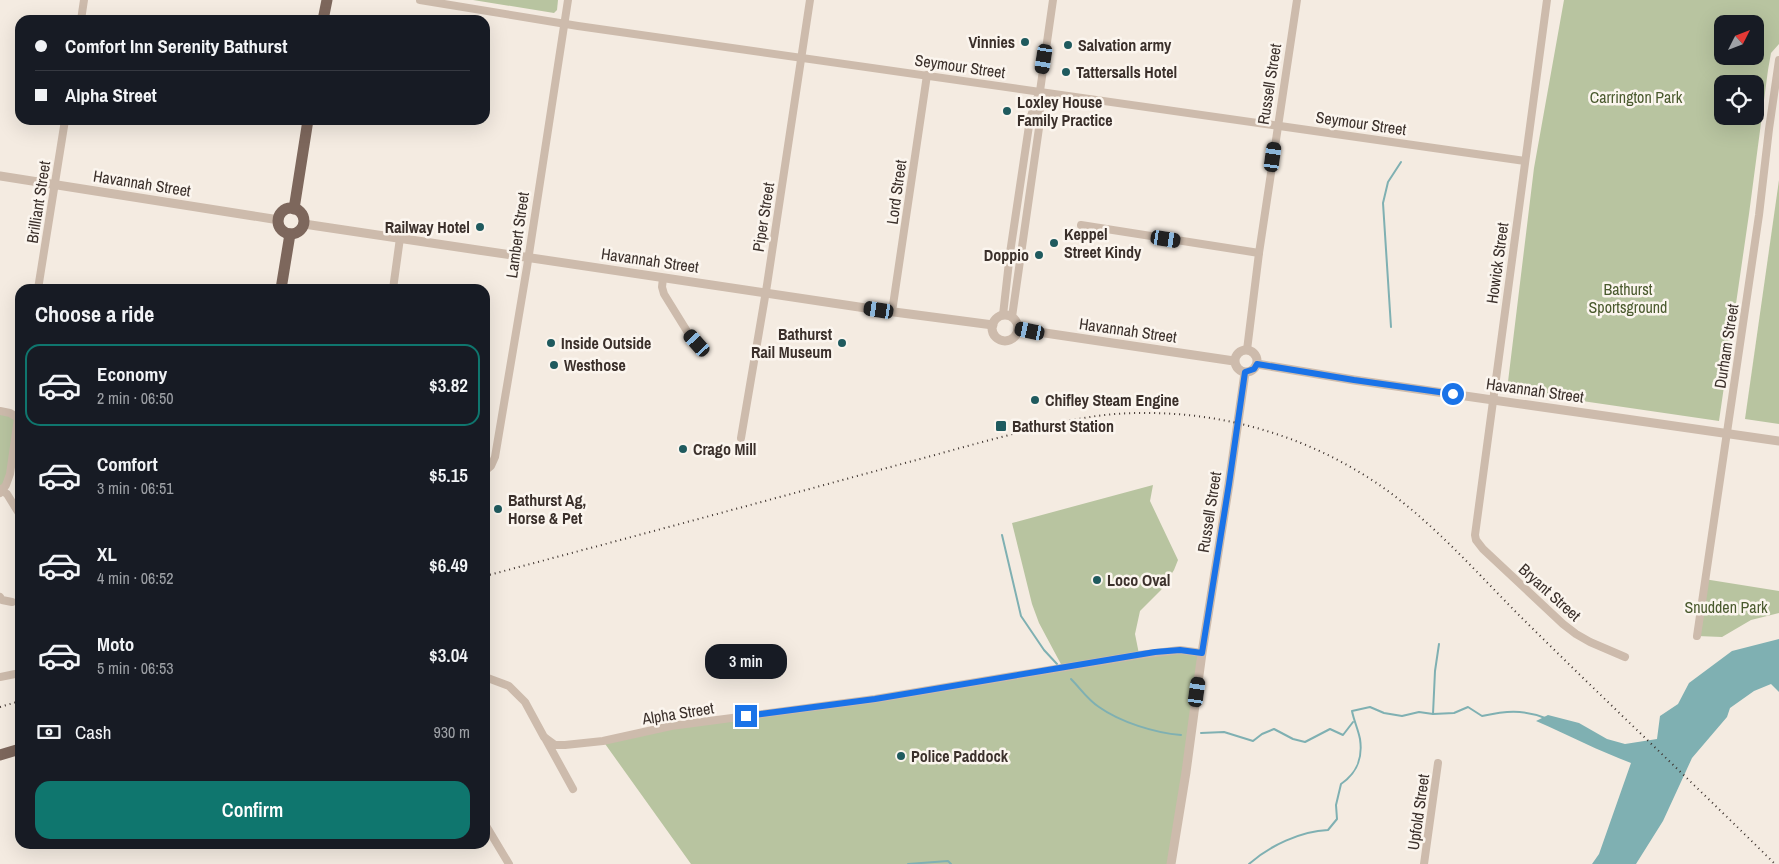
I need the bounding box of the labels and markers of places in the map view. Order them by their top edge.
place label: Vinnies [969,31,1015,53]
place label: Salvation army [1078,34,1172,56]
marker: Vinnies [1019,36,1031,48]
marker: Salvation army [1062,39,1074,51]
place label: Tattersalls Hotel [1076,61,1177,83]
marker: Tattersalls Hotel [1060,66,1072,78]
place label: Loxley House Family Practice [1017,91,1113,131]
marker: Loxley House Family Practice [1001,105,1013,117]
place label: Railway Hotel [385,216,470,238]
marker: Railway Hotel [474,221,486,233]
place label: Keppel Street Kindy [1064,223,1142,263]
marker: Keppel Street Kindy [1048,237,1060,249]
place label: Doppio [984,244,1029,266]
marker: Doppio [1033,249,1045,261]
place label: Bathurst Rail Museum [751,323,833,363]
place label: Inside Outside [561,332,651,354]
marker: Inside Outside [545,337,557,349]
marker: Bathurst Rail Museum [836,337,848,349]
place label: Westhose [564,354,626,376]
marker: Westhose [548,359,560,371]
place label: Chifley Steam Engine [1045,389,1179,411]
marker: Chifley Steam Engine [1029,394,1041,406]
place label: Bathurst Station [1012,415,1114,437]
marker: Bathurst Station [994,419,1008,433]
place label: Crago Mill [693,438,756,460]
marker: Crago Mill [677,443,689,455]
place label: Bathurst Ag, Horse & Pet [508,489,586,529]
marker: Bathurst Ag, Horse & Pet [492,503,504,515]
place label: Loco Oval [1107,569,1170,591]
marker: Loco Oval [1091,574,1103,586]
place label: Police Paddock [911,745,1009,767]
marker: Police Paddock [895,750,907,762]

